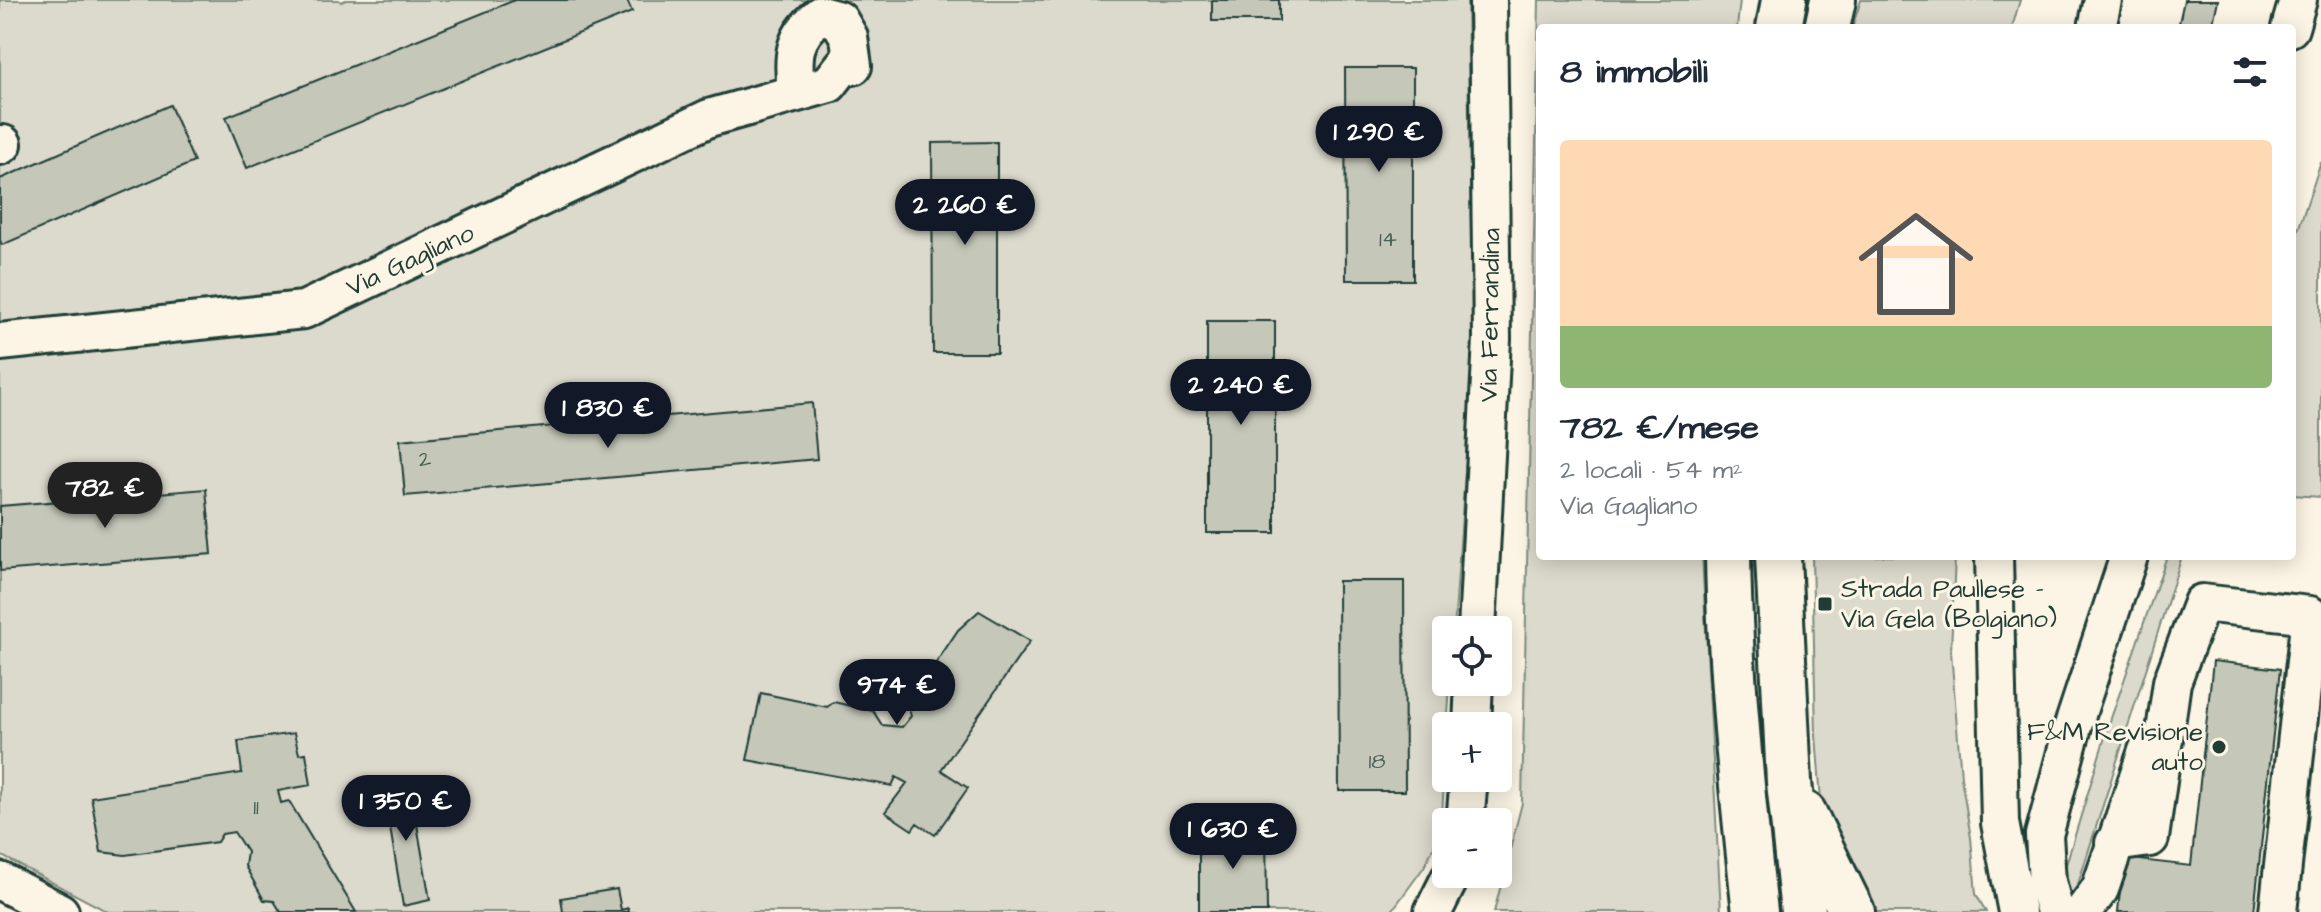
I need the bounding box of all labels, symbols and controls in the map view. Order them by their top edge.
text: 8 immobili [1560,48,1708,96]
icon: filters [2228,50,2272,94]
pin: 1 290 € [1305,106,1453,174]
text: 1 290 € [1334,114,1424,150]
pin: 2 260 € [891,179,1039,247]
text: 2 260 € [913,187,1017,223]
icon: home [1844,192,1988,336]
street label: Via Gagliano [340,214,481,307]
house number: 14 [1379,224,1397,255]
street label: Via Ferrandina [1470,228,1510,402]
pin: 2 240 € [1167,359,1315,427]
text: 2 240 € [1188,367,1294,403]
pin: 1 830 € [534,382,682,450]
text: 1 830 € [562,390,654,426]
text: 782 €/mese [1560,404,1759,452]
house number: 2 [419,444,432,475]
text: 2 locali · 54 m² [1560,452,1743,488]
pin: 782 € [49,462,161,530]
text: 782 € [66,470,144,506]
text: Via Gagliano [1560,488,1697,524]
place label: Strada Paullese - Via Gela (Bolgiano) [1841,571,2057,639]
marker: Strada Paullese - Via Gela (Bolgiano) [1816,595,1834,613]
map controls [1432,616,1512,888]
button: locate [1432,616,1512,696]
pin: 974 € [841,659,953,727]
text: 974 € [857,667,937,703]
button: + [1432,712,1512,792]
place label: F&M Revisione auto [2027,714,2203,780]
marker: F&M Revisione auto [2210,738,2228,756]
house number: 18 [1368,746,1386,777]
pin: 1 350 € [332,775,480,843]
text: 1 350 € [360,783,452,819]
house number: 11 [253,792,259,823]
pin: 1 630 € [1159,803,1307,871]
button: − [1432,808,1512,888]
text: 1 630 € [1188,811,1278,847]

